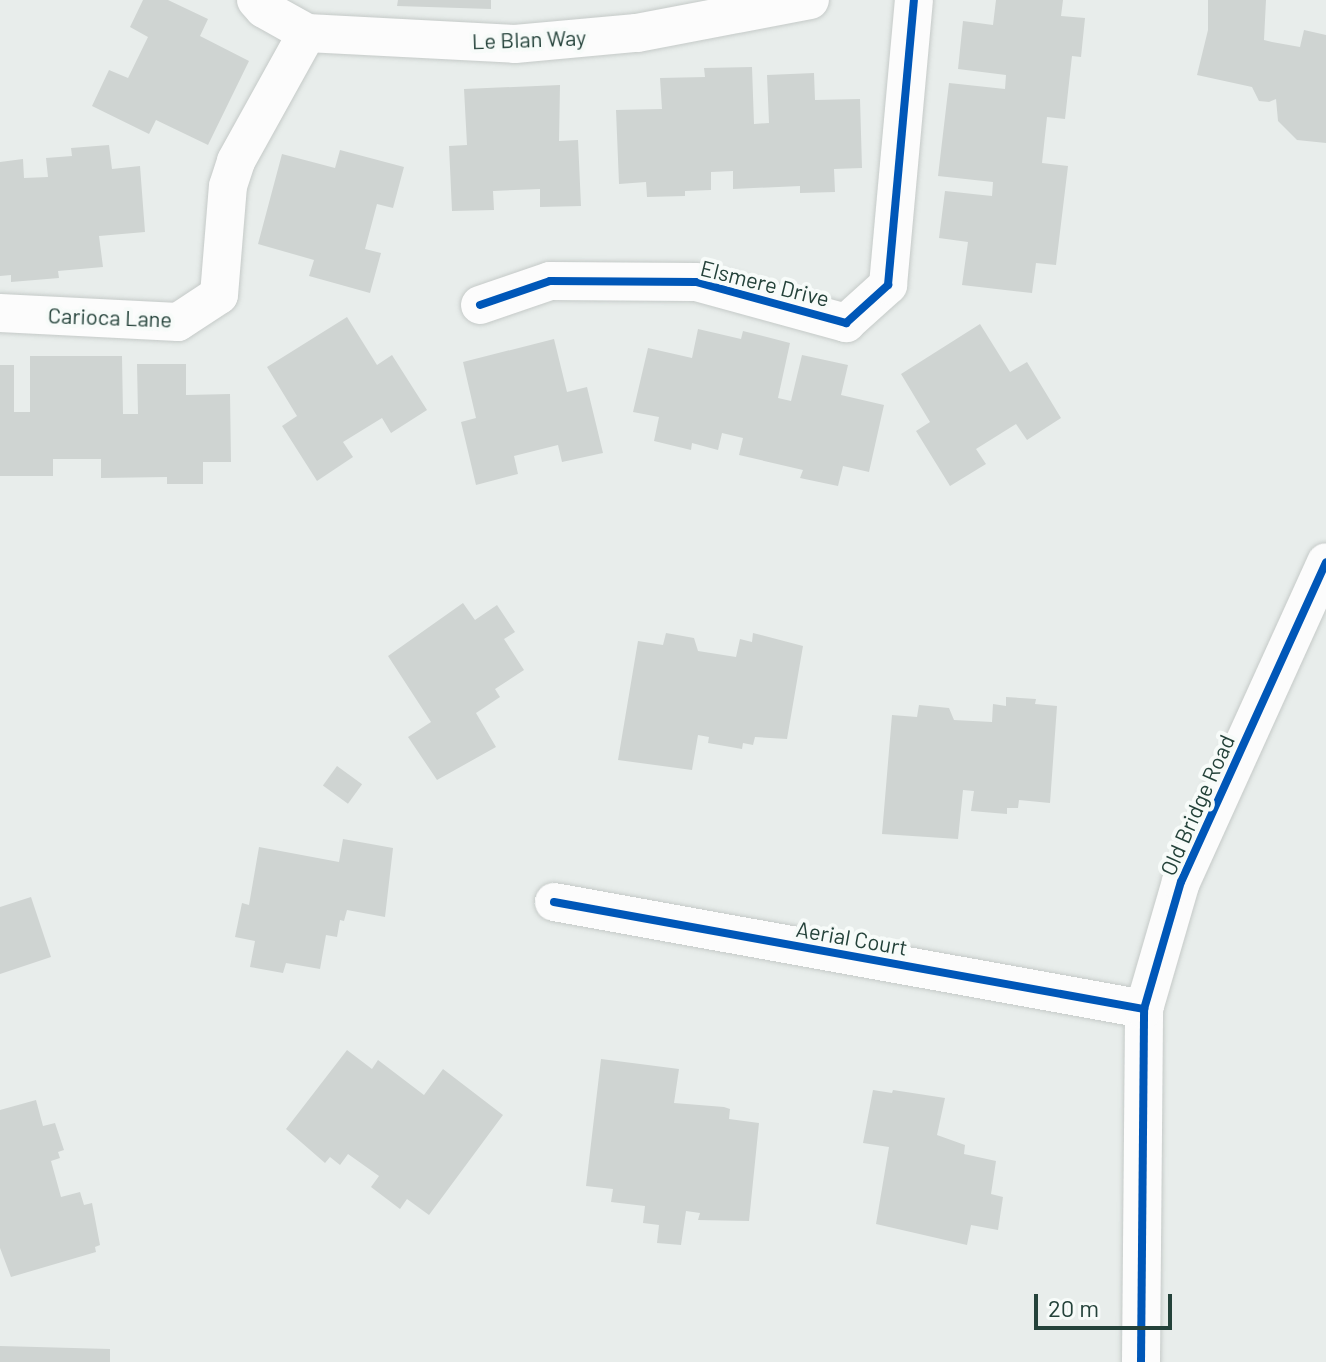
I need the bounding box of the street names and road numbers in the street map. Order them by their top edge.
street label: Le Blan Way [471,24,587,54]
street label: Elsmere Drive [698,254,832,312]
street label: Carioca Lane [47,302,173,332]
street label: Old Bridge Road [1154,731,1240,879]
street label: Aerial Court [794,915,910,961]

